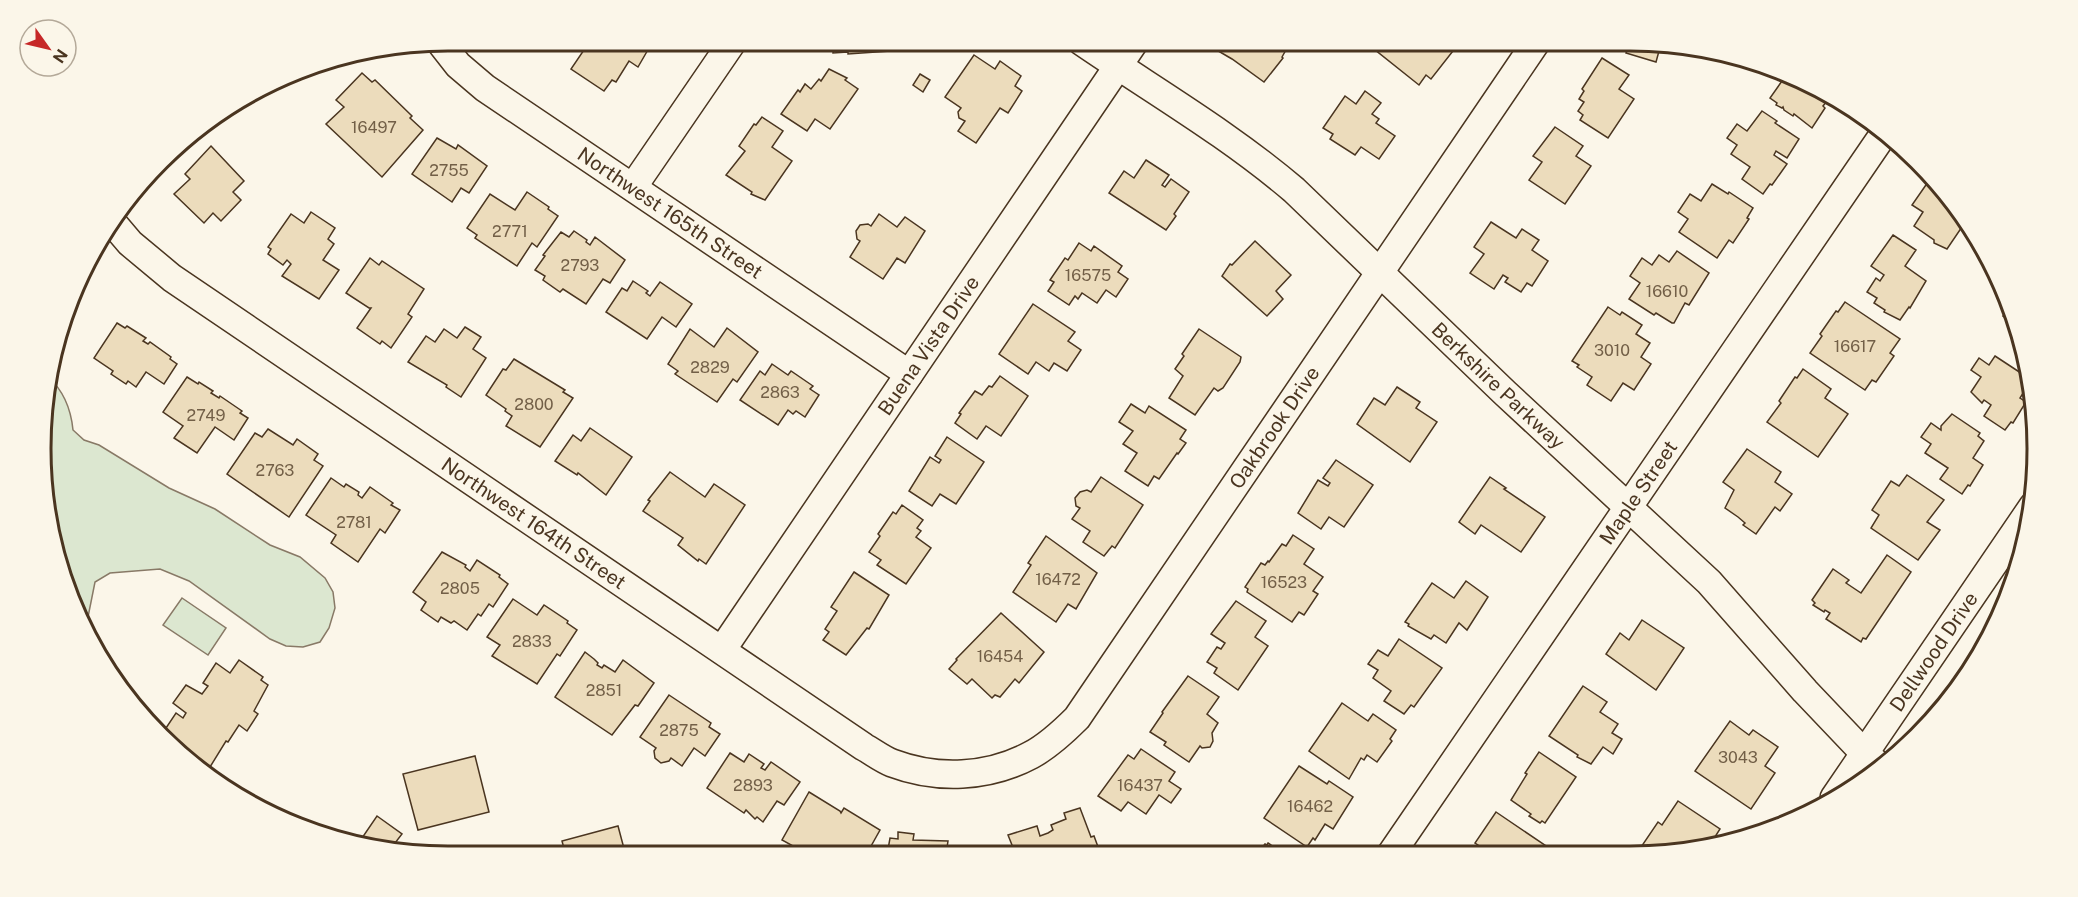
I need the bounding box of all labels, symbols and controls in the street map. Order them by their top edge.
north arrow [18,18,78,78]
text: N [49,46,71,67]
house number: 16497 [351,118,397,137]
street label: Northwest 165th Street [573,142,767,284]
house number: 2755 [429,161,469,180]
house number: 2771 [492,222,528,241]
house number: 2793 [561,256,599,275]
house number: 16575 [1065,266,1111,285]
street label: Buena Vista Drive [873,271,984,420]
house number: 16610 [1646,282,1689,301]
street label: Berkshire Parkway [1427,317,1570,454]
house number: 16617 [1834,337,1876,356]
house number: 3010 [1594,341,1630,360]
house number: 2829 [690,358,730,377]
street label: Oakbrook Drive [1224,362,1324,493]
house number: 2863 [760,383,800,402]
house number: 2800 [514,395,554,414]
house number: 2749 [187,406,225,425]
street label: Maple Street [1594,436,1682,549]
street label: Northwest 164th Street [437,452,631,594]
house number: 2763 [256,461,294,480]
house number: 2781 [336,513,372,532]
house number: 16472 [1035,570,1081,589]
house number: 16523 [1261,573,1307,592]
house number: 2805 [440,579,480,598]
street label: Dellwood Drive [1885,587,1983,716]
house number: 2833 [512,632,552,651]
house number: 16454 [977,647,1023,666]
house number: 2851 [586,681,622,700]
house number: 2875 [659,721,699,740]
house number: 3043 [1718,748,1758,767]
house number: 2893 [733,776,773,795]
house number: 16437 [1117,776,1163,795]
house number: 16462 [1287,797,1333,816]

